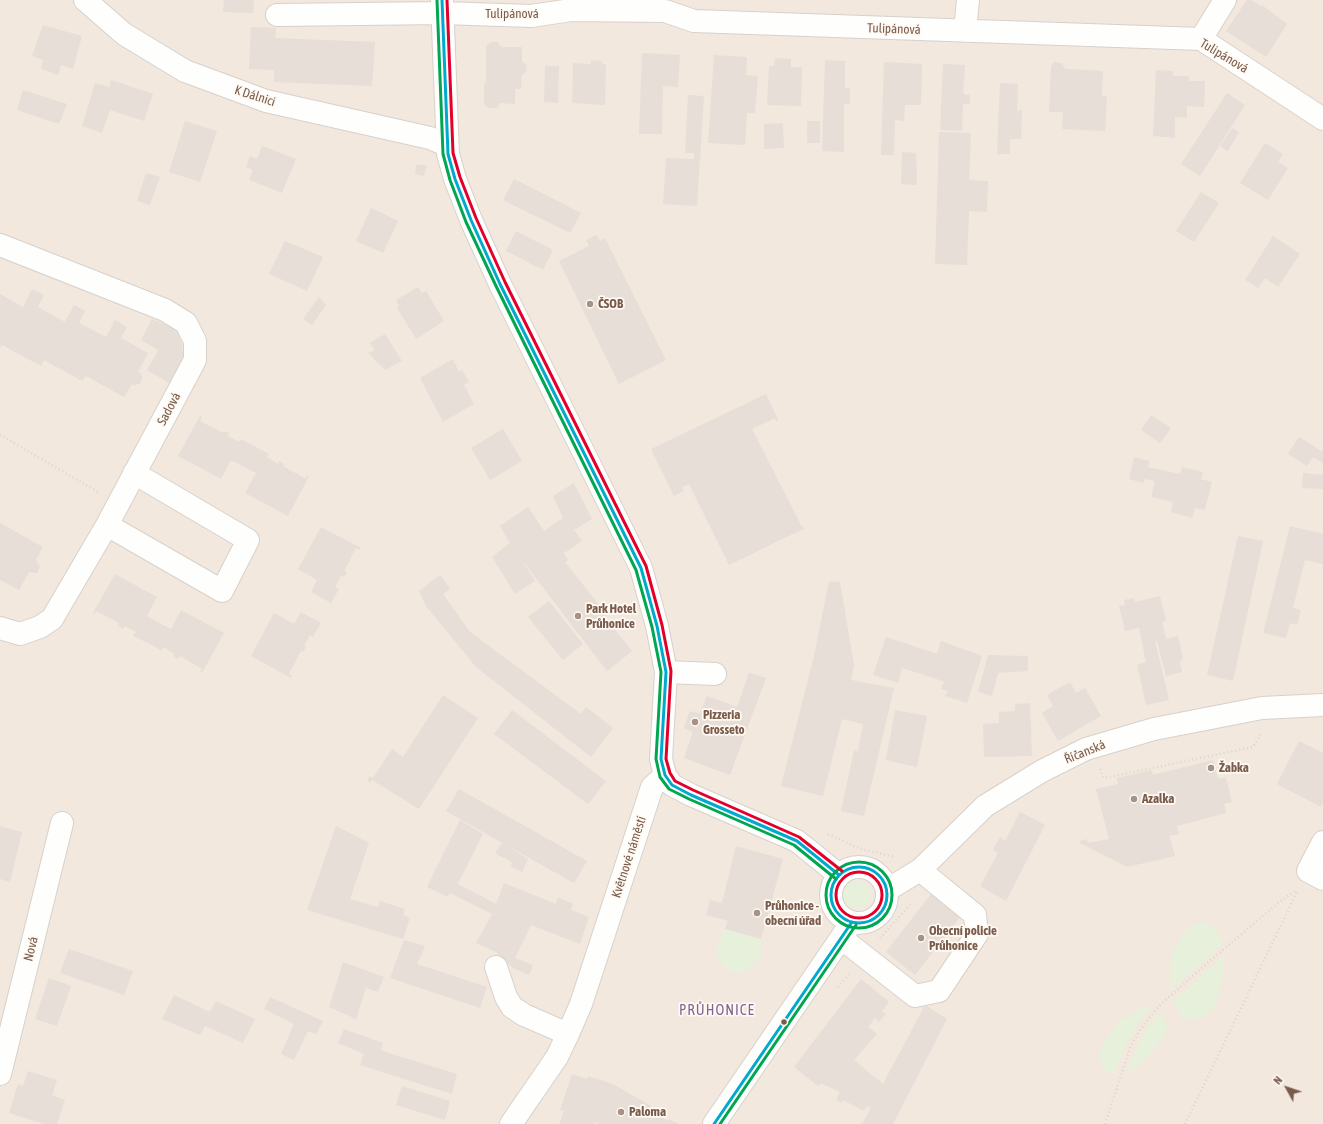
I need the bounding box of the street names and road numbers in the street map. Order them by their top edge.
street label: Tulipánová [485,6,539,22]
street label: Tulipánová [867,20,921,38]
street label: Tulipánová [1197,36,1251,76]
street label: K Dálnici [233,82,277,110]
street label: Sadová [154,390,184,428]
street label: Říčanská [1062,737,1108,767]
street label: Květnové náměstí [608,814,650,900]
street label: Nová [20,935,42,963]

